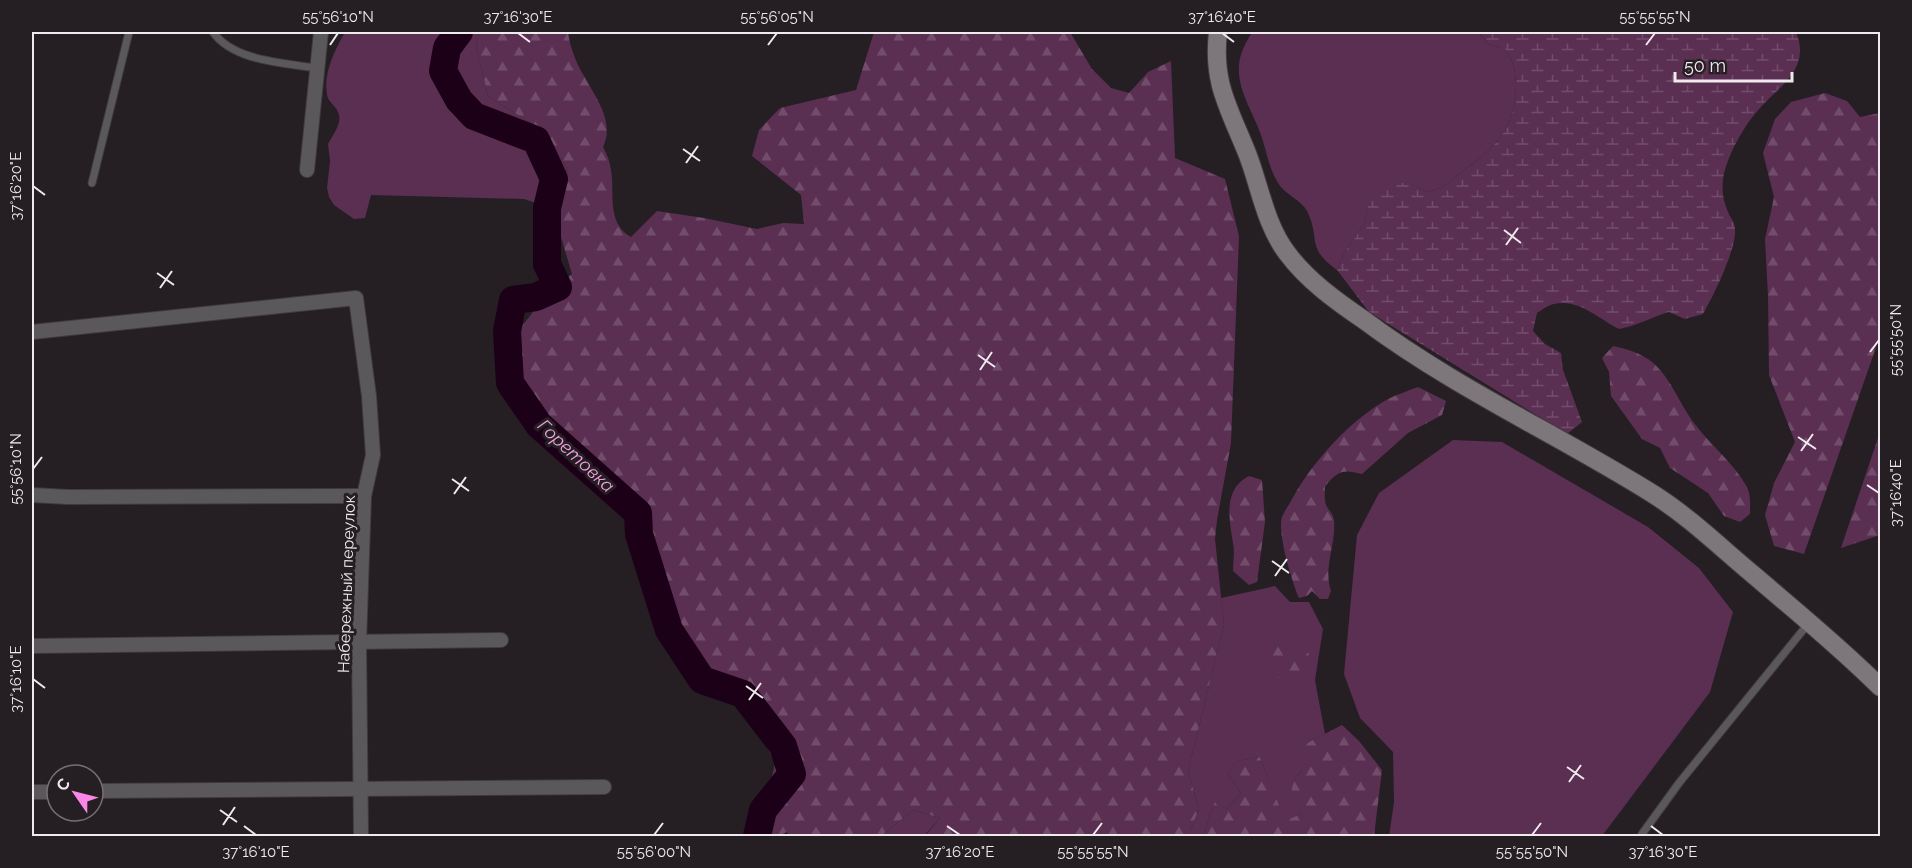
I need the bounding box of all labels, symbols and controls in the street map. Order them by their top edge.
text: 55°56'10"N [302,8,374,26]
text: 37°16'30"E [484,8,552,26]
text: 55°56'05"N [740,8,814,26]
text: 37°16'40"E [1188,8,1256,26]
text: 55°55'55"N [1619,8,1691,26]
scale bar [1675,45,1792,83]
text: 50 m [1684,55,1726,76]
text: 37°16'20"E [7,152,25,220]
text: 55°55'50"N [1887,304,1905,376]
water label: Горетовка [534,415,619,497]
text: 55°56'10"N [7,433,25,505]
text: 37°16'40"E [1887,459,1905,527]
street label: Набережный переулок [334,495,359,673]
text: 37°16'10"E [7,645,25,713]
north arrow [45,763,105,823]
text: С [52,775,74,795]
text: 37°16'10"E [222,843,290,861]
text: 55°56'00"N [617,843,691,861]
text: 37°16'20"E [926,843,994,861]
text: 55°55'55"N [1057,843,1129,861]
text: 55°55'50"N [1496,843,1568,861]
text: 37°16'30"E [1629,843,1697,861]

